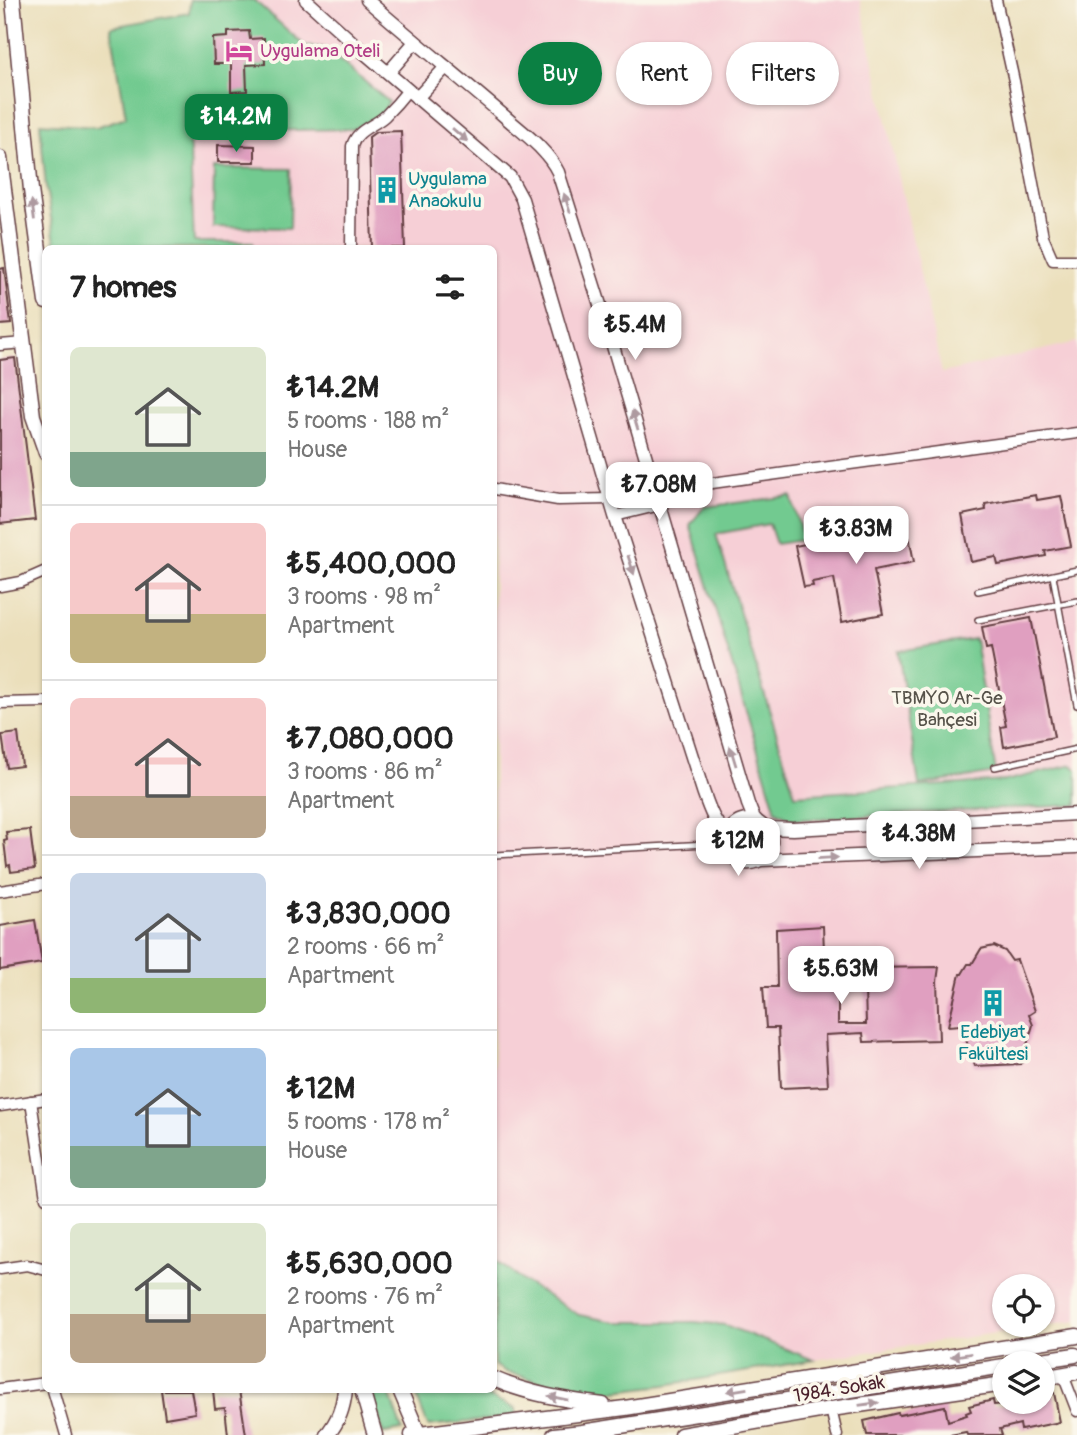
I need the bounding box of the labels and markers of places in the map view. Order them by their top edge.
hotel icon: Uygulama Oteli [224,36,254,66]
place label: Uygulama Oteli [260,39,380,63]
pin: ₺14.2M [179,94,293,154]
place label: Uygulama Anaokulu [408,167,487,213]
building icon: Uygulama Anaokulu [372,175,402,205]
pin: ₺5.4M [586,302,684,362]
pin: ₺7.08M [602,462,716,522]
pin: ₺3.83M [799,506,913,566]
pin: ₺4.38M [862,812,976,871]
pin: ₺12M [697,818,779,878]
pin: ₺5.63M [784,946,898,1006]
building icon: Edebiyat Fakültesi [978,988,1008,1018]
place label: Edebiyat Fakültesi [958,1020,1028,1066]

